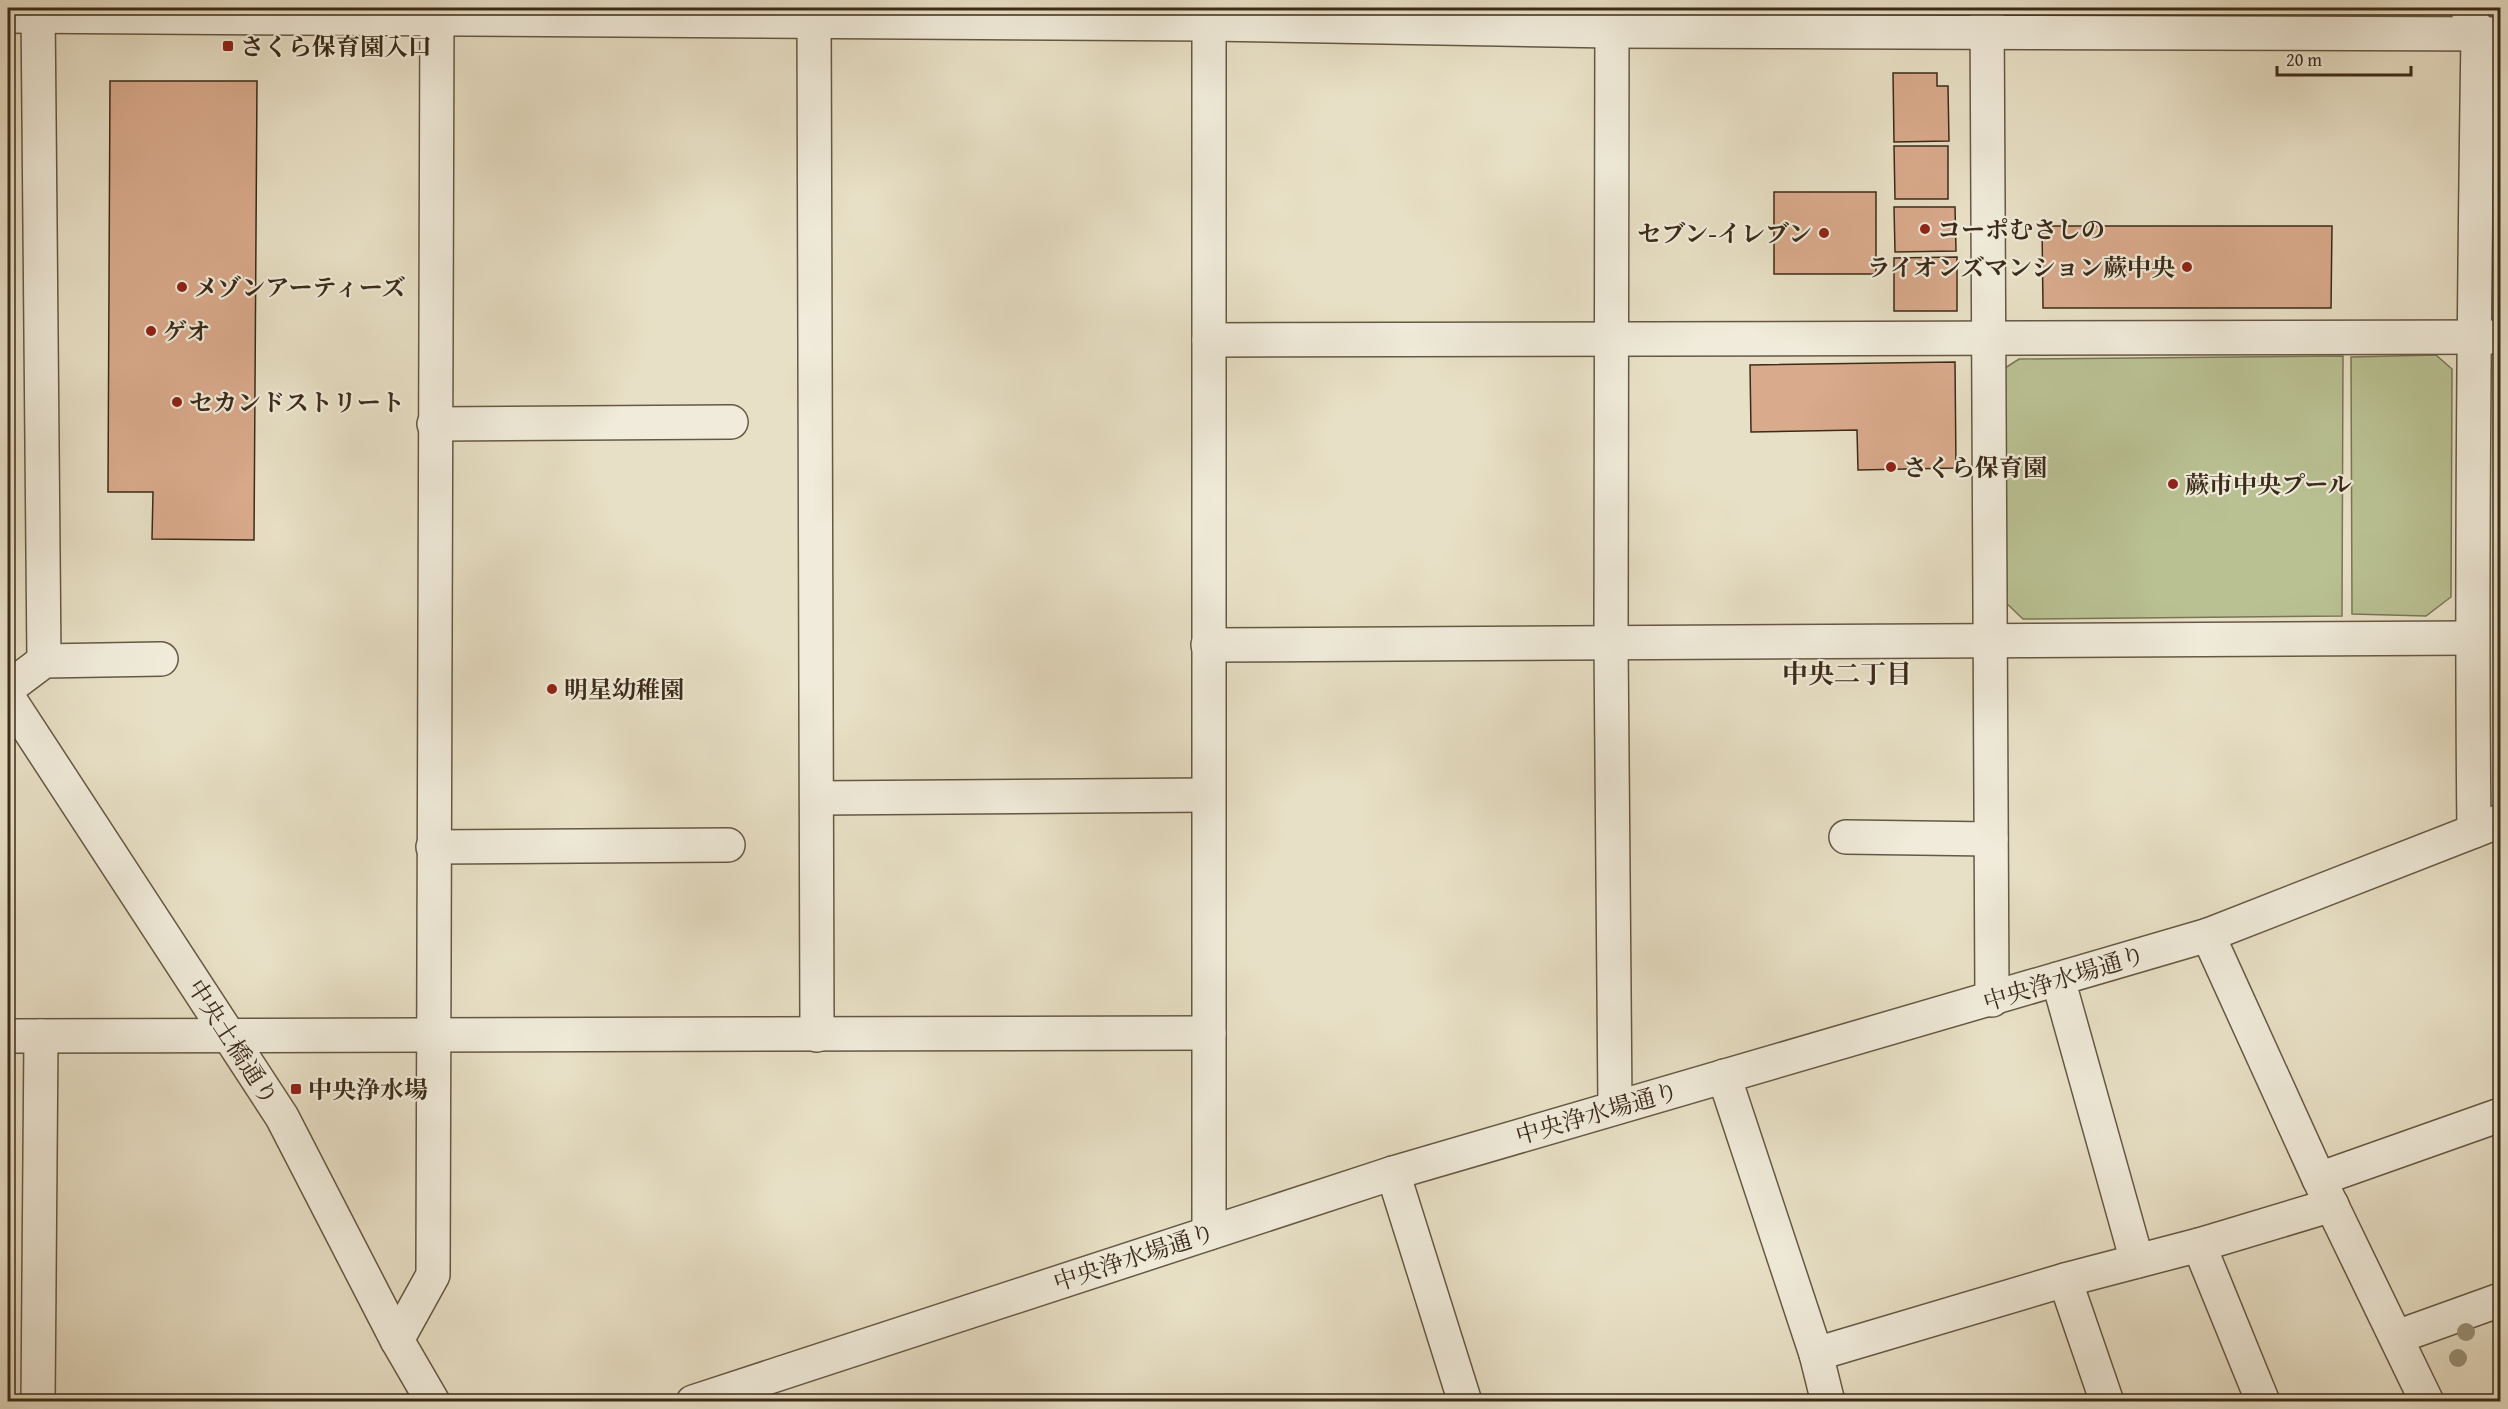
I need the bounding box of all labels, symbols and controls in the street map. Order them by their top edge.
place label: さくら保育園入口 [240,29,432,64]
marker: さくら保育園入口 [221,39,235,53]
scale bar [2277,39,2410,77]
text: 20 m [2286,46,2322,73]
place label: コーポむさしの [1937,212,2105,247]
place label: セブン-イレブン [1637,216,1812,251]
marker: コーポむさしの [1918,222,1932,236]
marker: セブン-イレブン [1817,226,1831,240]
place label: ライオンズマンション蕨中央 [1867,250,2175,285]
marker: ライオンズマンション蕨中央 [2180,260,2194,274]
place label: メゾンアーティーズ [194,270,405,305]
marker: メゾンアーティーズ [175,280,189,294]
place label: ゲオ [163,314,211,349]
marker: ゲオ [144,324,158,338]
place label: セカンドストリート [189,385,405,420]
marker: セカンドストリート [170,395,184,409]
place label: さくら保育園 [1903,450,2047,485]
marker: さくら保育園 [1884,460,1898,474]
place label: 蕨市中央プール [2185,467,2352,502]
marker: 蕨市中央プール [2166,477,2180,491]
district label: 中央二丁目 [1782,654,1912,693]
place label: 明星幼稚園 [564,672,684,707]
marker: 明星幼稚園 [545,682,559,696]
street label: 中央浄水場通り [1979,937,2149,1019]
street label: 中央土橋通り [179,972,287,1112]
place label: 中央浄水場 [308,1072,428,1107]
street label: 中央浄水場通り [1511,1073,1683,1153]
marker: 中央浄水場 [289,1082,303,1096]
street label: 中央浄水場通り [1049,1214,1219,1300]

